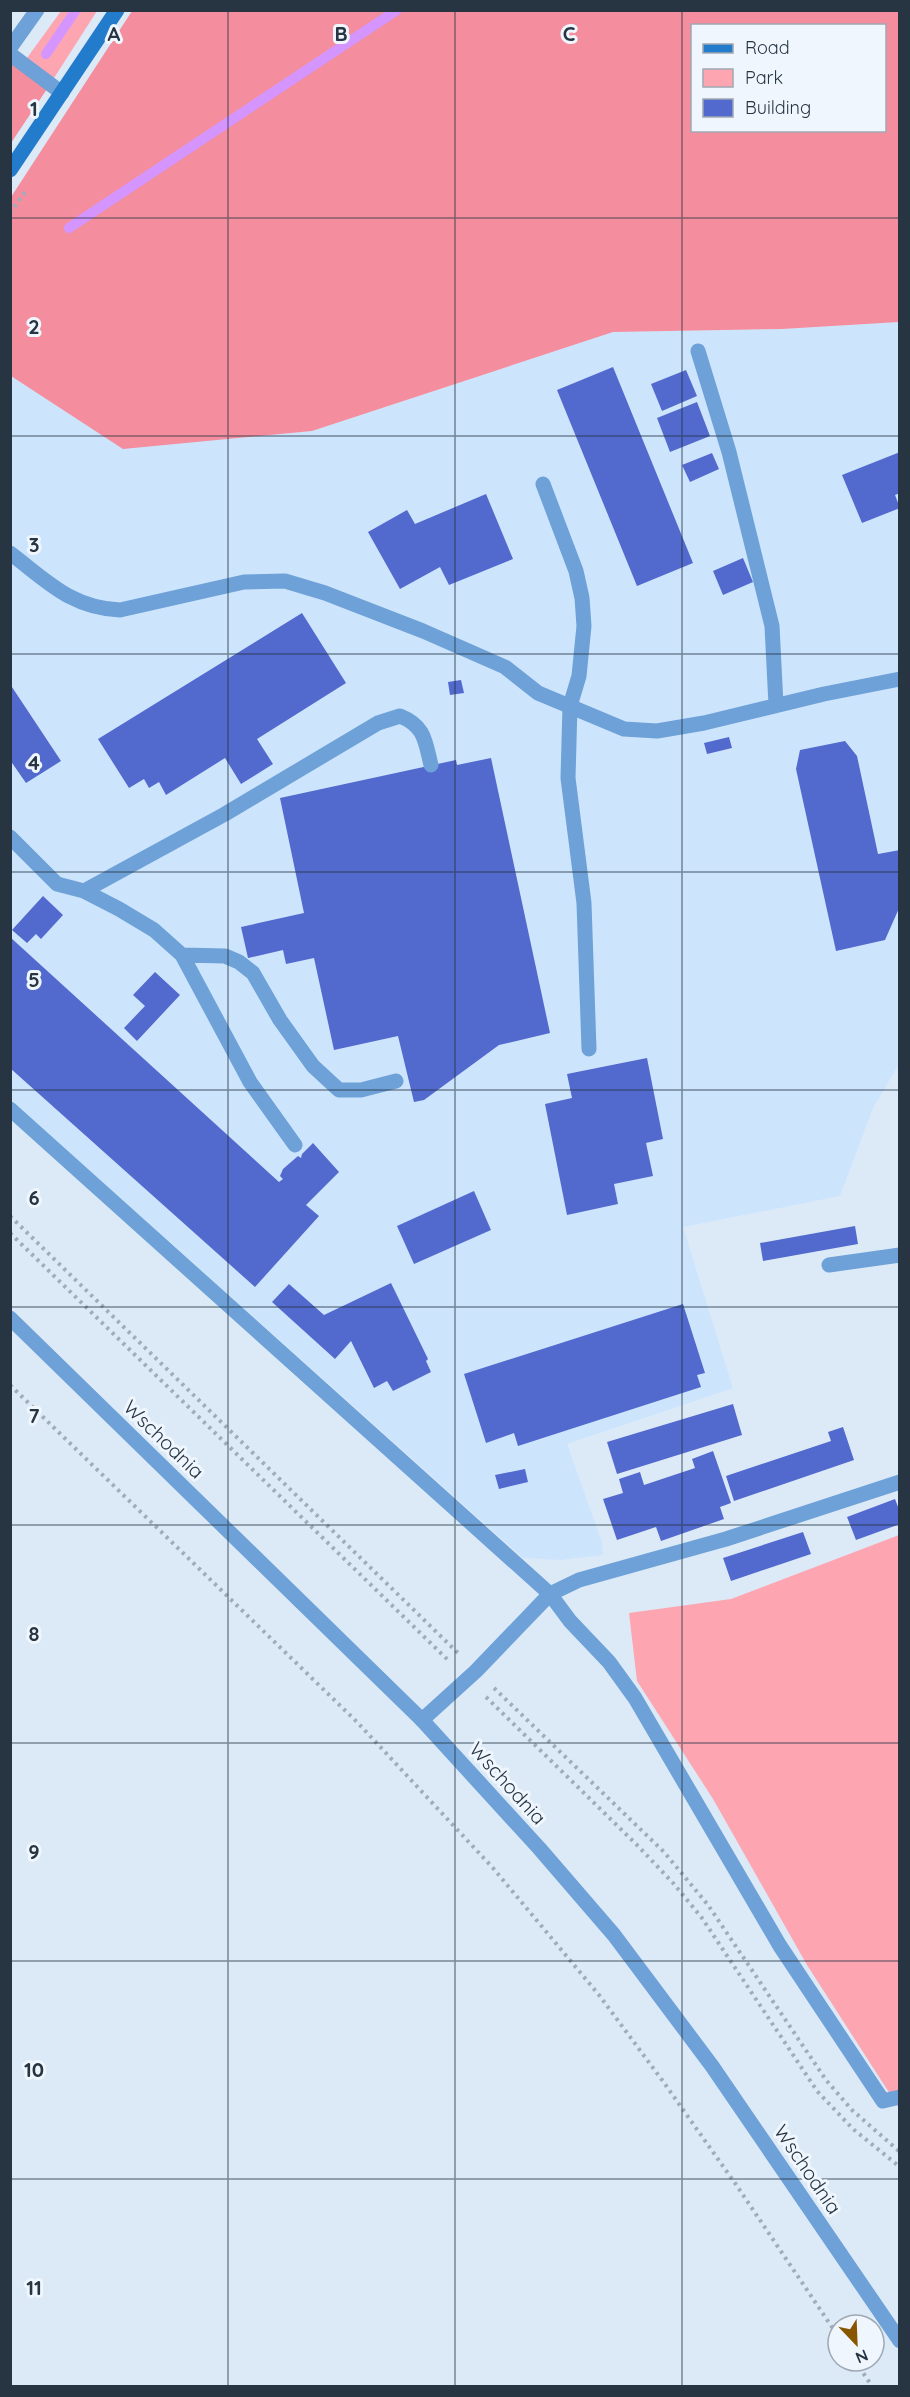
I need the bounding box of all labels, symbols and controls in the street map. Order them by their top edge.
text: A [108,21,121,46]
text: B [334,21,348,46]
text: C [563,21,576,46]
legend [691,24,886,132]
text: Road [745,36,790,59]
text: Park [745,66,783,89]
text: 1 [30,96,38,121]
text: Building [745,96,811,119]
text: 2 [28,314,40,339]
text: 3 [29,532,39,557]
text: 4 [28,750,40,775]
text: 5 [28,967,40,992]
text: 6 [28,1185,40,1210]
street label: Wschodnia [118,1394,210,1484]
text: 7 [29,1403,40,1428]
text: 8 [29,1621,40,1646]
street label: Wschodnia [464,1737,552,1829]
text: 9 [28,1839,40,1864]
text: 10 [24,2057,44,2082]
street label: Wschodnia [769,2119,847,2219]
text: 11 [26,2275,42,2300]
north arrow [826,2313,886,2373]
text: N [853,2345,871,2368]

